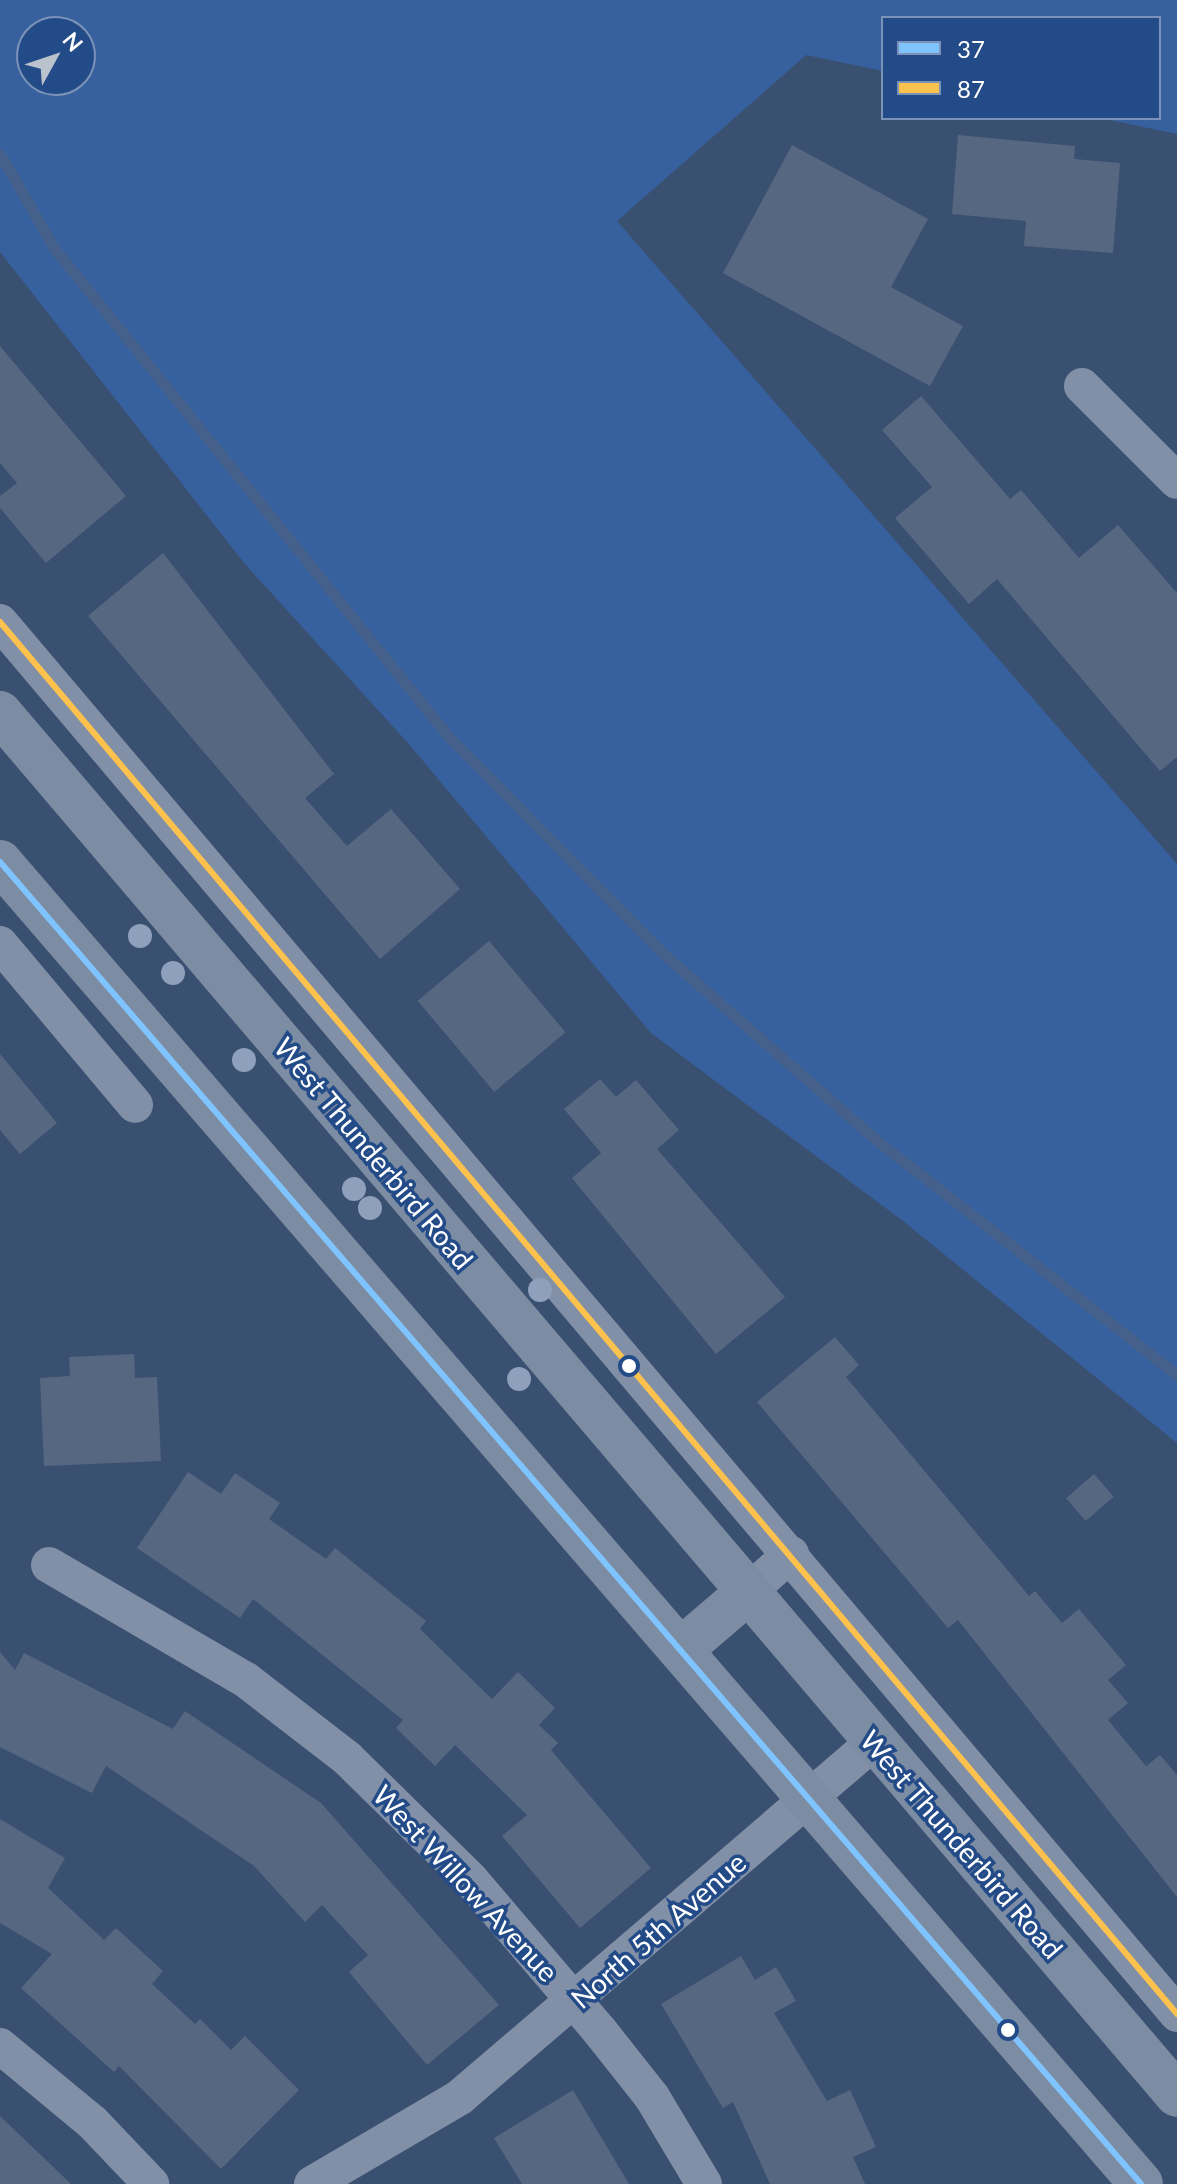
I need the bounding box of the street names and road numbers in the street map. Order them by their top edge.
street label: West Thunderbird Road [267,1030,481,1276]
street label: West Thunderbird Road [853,1723,1071,1965]
street label: West Willow Avenue [366,1777,566,1989]
street label: North 5th Avenue [563,1845,753,2015]

